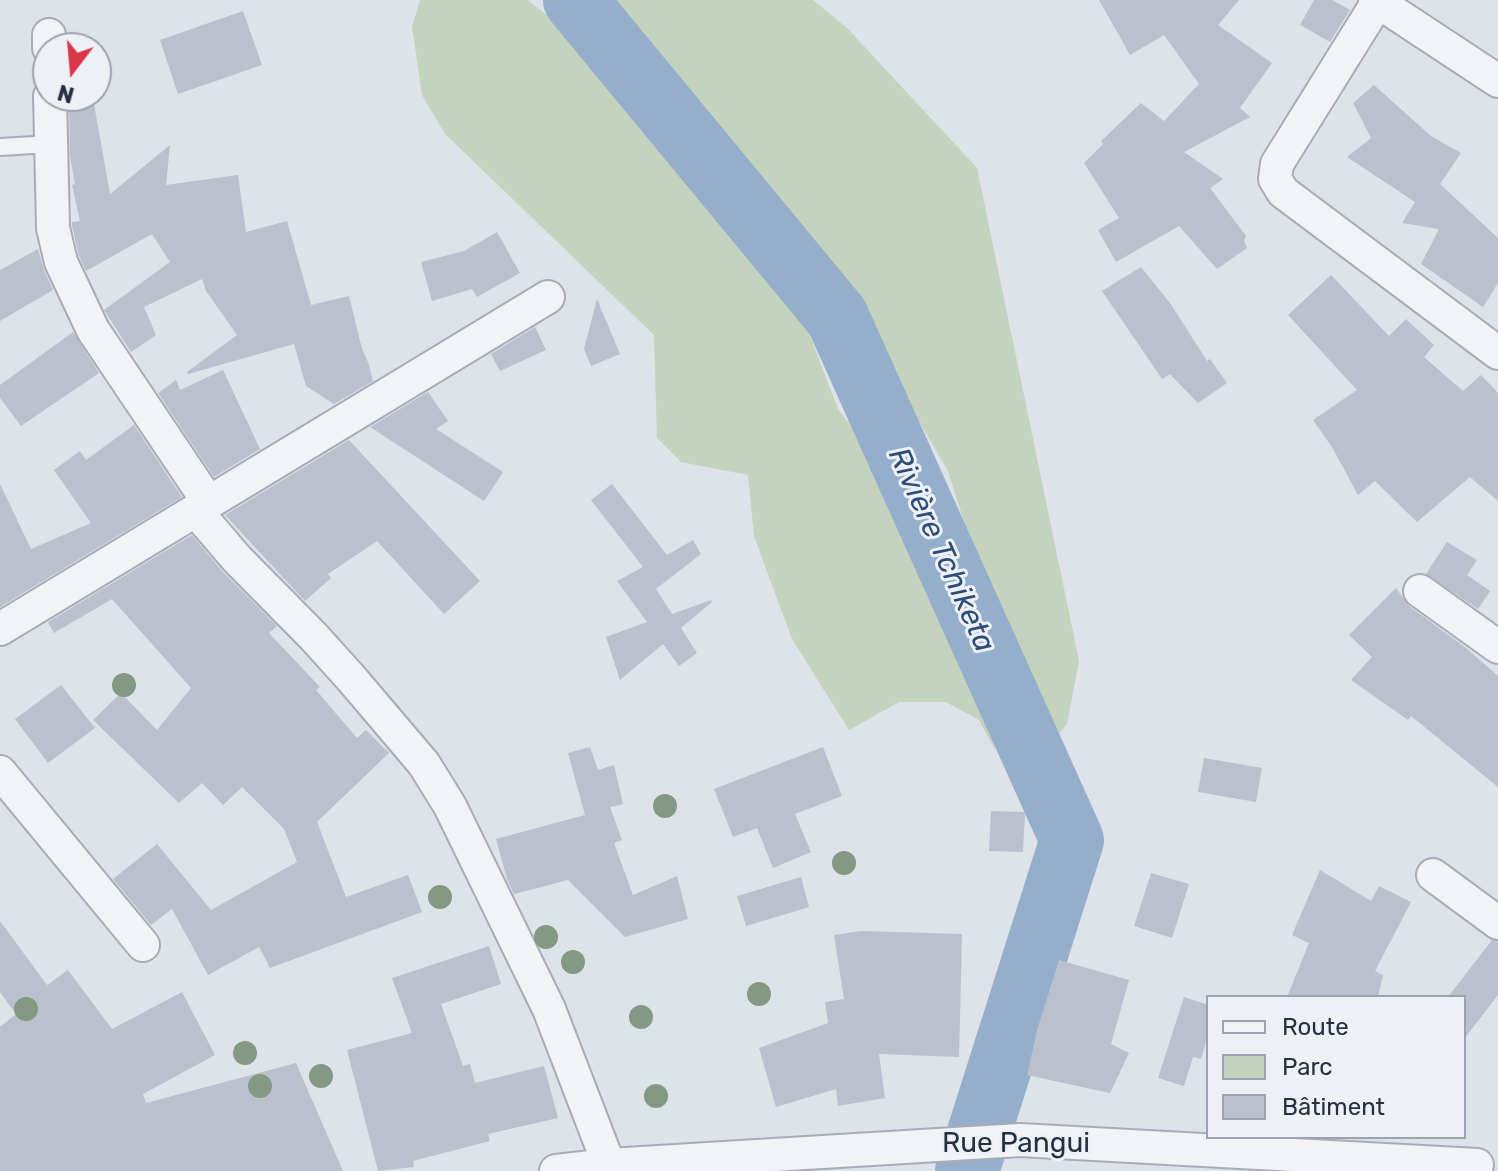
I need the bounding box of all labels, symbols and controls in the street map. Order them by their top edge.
north arrow [32,32,112,112]
text: N [54,78,77,109]
water label: Rivière Tchiketa [880,442,1002,658]
legend [1206,995,1466,1139]
text: Route [1282,1013,1349,1041]
text: Parc [1282,1053,1333,1081]
text: Bâtiment [1282,1093,1385,1121]
street label: Rue Pangui [942,1127,1090,1161]

